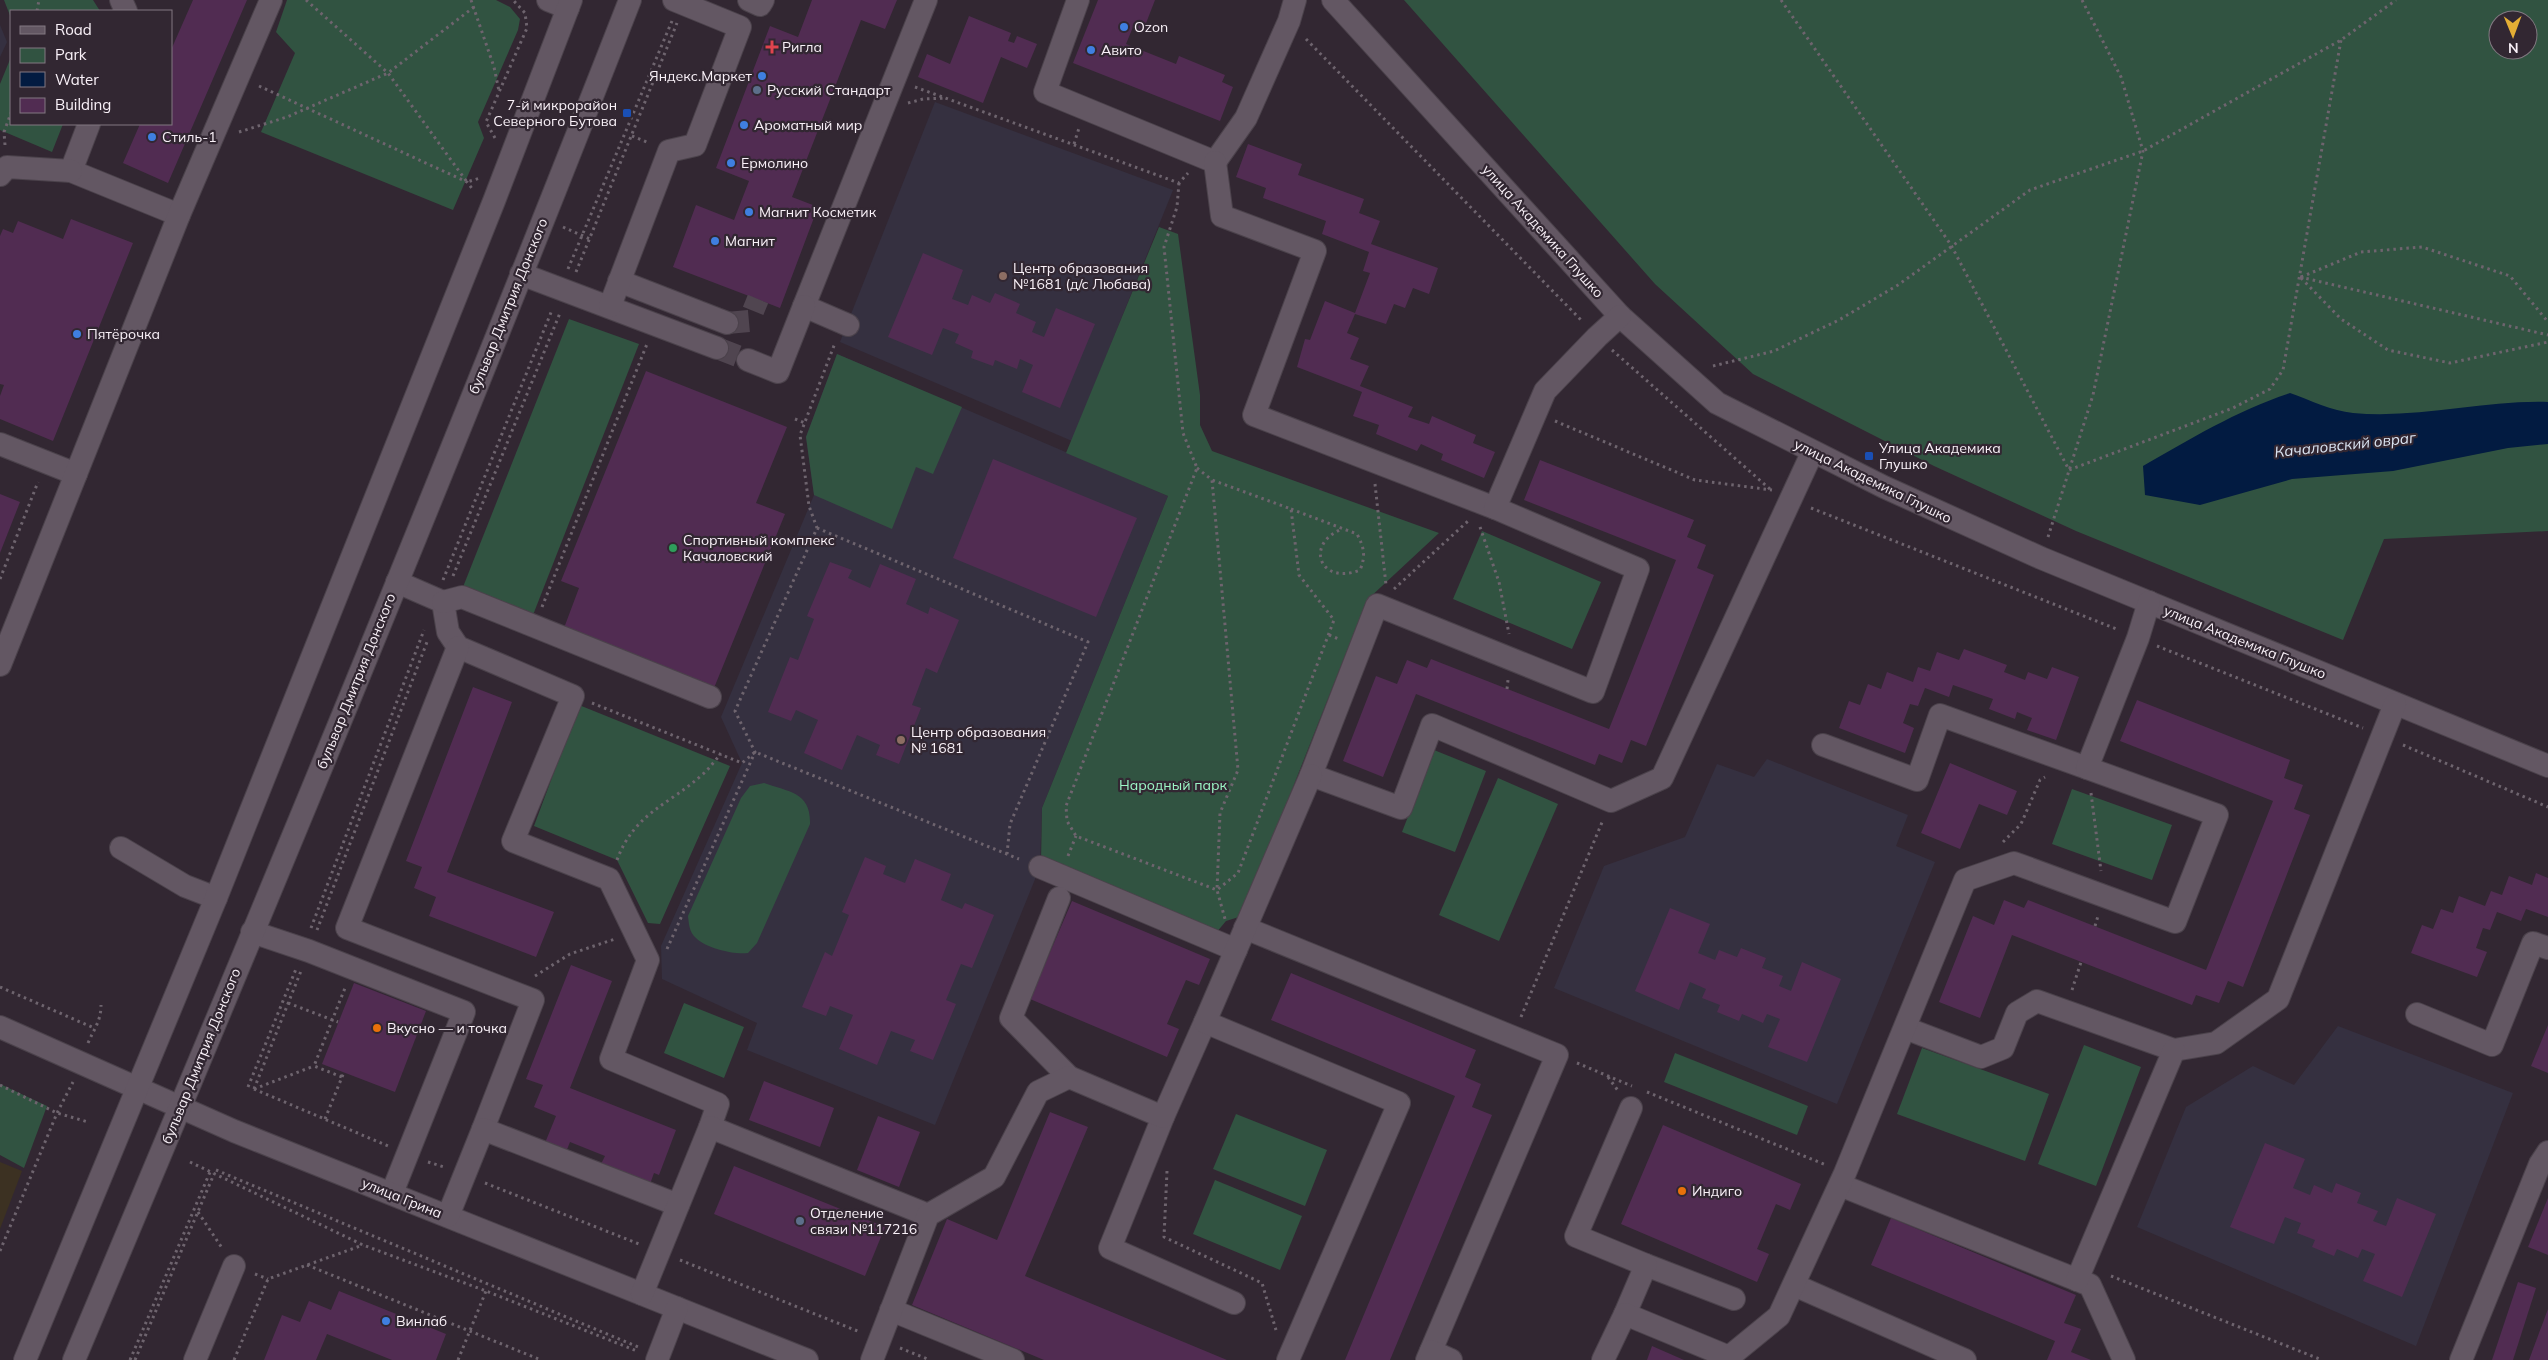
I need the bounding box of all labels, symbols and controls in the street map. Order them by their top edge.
legend [10,10,172,125]
north arrow [2488,10,2538,60]
place label: Ozon [1134,18,1168,36]
text: Road [55,20,92,39]
marker: Ozon [1118,21,1130,33]
place label: Ригла [782,38,822,56]
text: N [2508,39,2519,57]
marker: Ригла [766,41,778,53]
place label: Авито [1101,41,1142,59]
marker: Авито [1085,44,1097,56]
text: Park [55,45,87,64]
place label: Яндекс.Маркет [649,67,753,85]
text: Water [55,70,99,89]
marker: Яндекс.Маркет [756,70,768,82]
place label: Русский Стандарт [767,81,891,99]
marker: Русский Стандарт [751,84,763,96]
text: Building [55,95,111,114]
place label: 7-й микрорайон Северного Бутова [493,96,617,130]
marker: 7-й микрорайон Северного Бутова [621,107,633,119]
place label: Ароматный мир [754,116,862,134]
marker: Ароматный мир [738,119,750,131]
place label: Стиль-1 [162,128,217,146]
marker: Стиль-1 [146,131,158,143]
place label: Ермолино [741,154,808,172]
marker: Ермолино [725,157,737,169]
street label: улица Академика Глушко [1478,161,1608,301]
place label: Магнит Косметик [759,203,877,221]
marker: Магнит Косметик [743,206,755,218]
street label: бульвар Дмитрия Донского [464,215,552,397]
place label: Магнит [725,232,775,250]
marker: Магнит [709,235,721,247]
place label: Центр образования №1681 (д/с Любава) [1013,259,1152,293]
marker: Центр образования №1681 (д/с Любава) [997,270,1009,282]
place label: Пятёрочка [87,325,160,343]
marker: Пятёрочка [71,328,83,340]
water label: Качаловский овраг [2273,427,2418,461]
street label: улица Академика Глушко [1791,435,1955,527]
place label: Улица Академика Глушко [1878,439,2001,473]
marker: Улица Академика Глушко [1863,450,1875,462]
place label: Спортивный комплекс Качаловский [683,531,835,565]
marker: Спортивный комплекс Качаловский [667,542,679,554]
street label: бульвар Дмитрия Донского [312,590,400,772]
street label: улица Академика Глушко [2161,601,2329,683]
place label: Центр образования № 1681 [911,723,1046,757]
marker: Центр образования № 1681 [895,734,907,746]
park label: Народный парк [1119,776,1228,794]
street label: бульвар Дмитрия Донского [157,965,245,1147]
place label: Вкусно — и точка [387,1019,507,1037]
marker: Вкусно — и точка [371,1022,383,1034]
street label: улица Грина [359,1174,445,1222]
place label: Индиго [1692,1182,1742,1200]
marker: Индиго [1676,1185,1688,1197]
place label: Отделение связи №117216 [810,1204,917,1238]
marker: Отделение связи №117216 [794,1215,806,1227]
place label: Винлаб [396,1312,447,1330]
marker: Винлаб [380,1315,392,1327]

